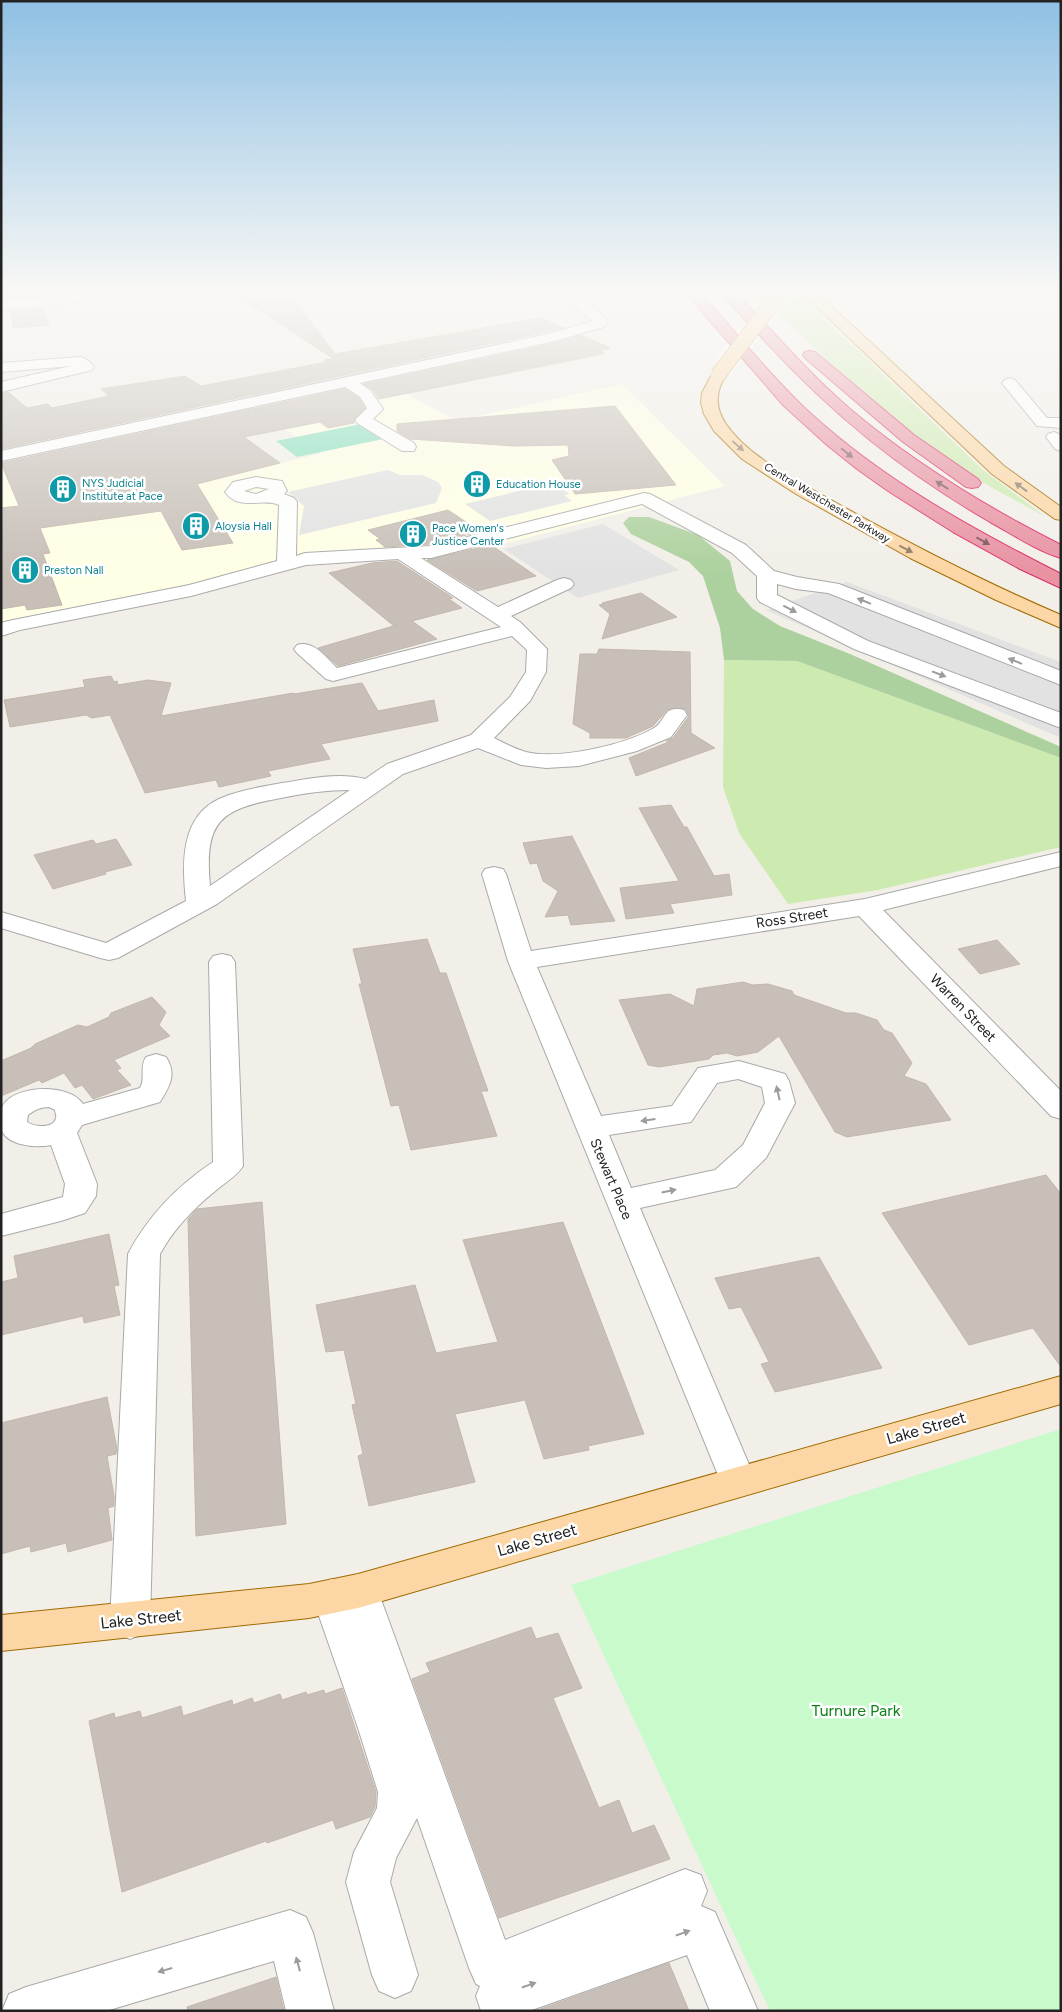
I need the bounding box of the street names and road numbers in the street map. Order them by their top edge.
street label: Central Westchester Parkway [762,460,892,546]
street label: Ross Street [755,904,829,932]
street label: Warren Street [926,971,1000,1045]
street label: Stewart Place [586,1136,636,1222]
street label: Lake Street [884,1408,968,1448]
street label: Lake Street [495,1520,579,1560]
street label: Lake Street [99,1605,183,1633]

